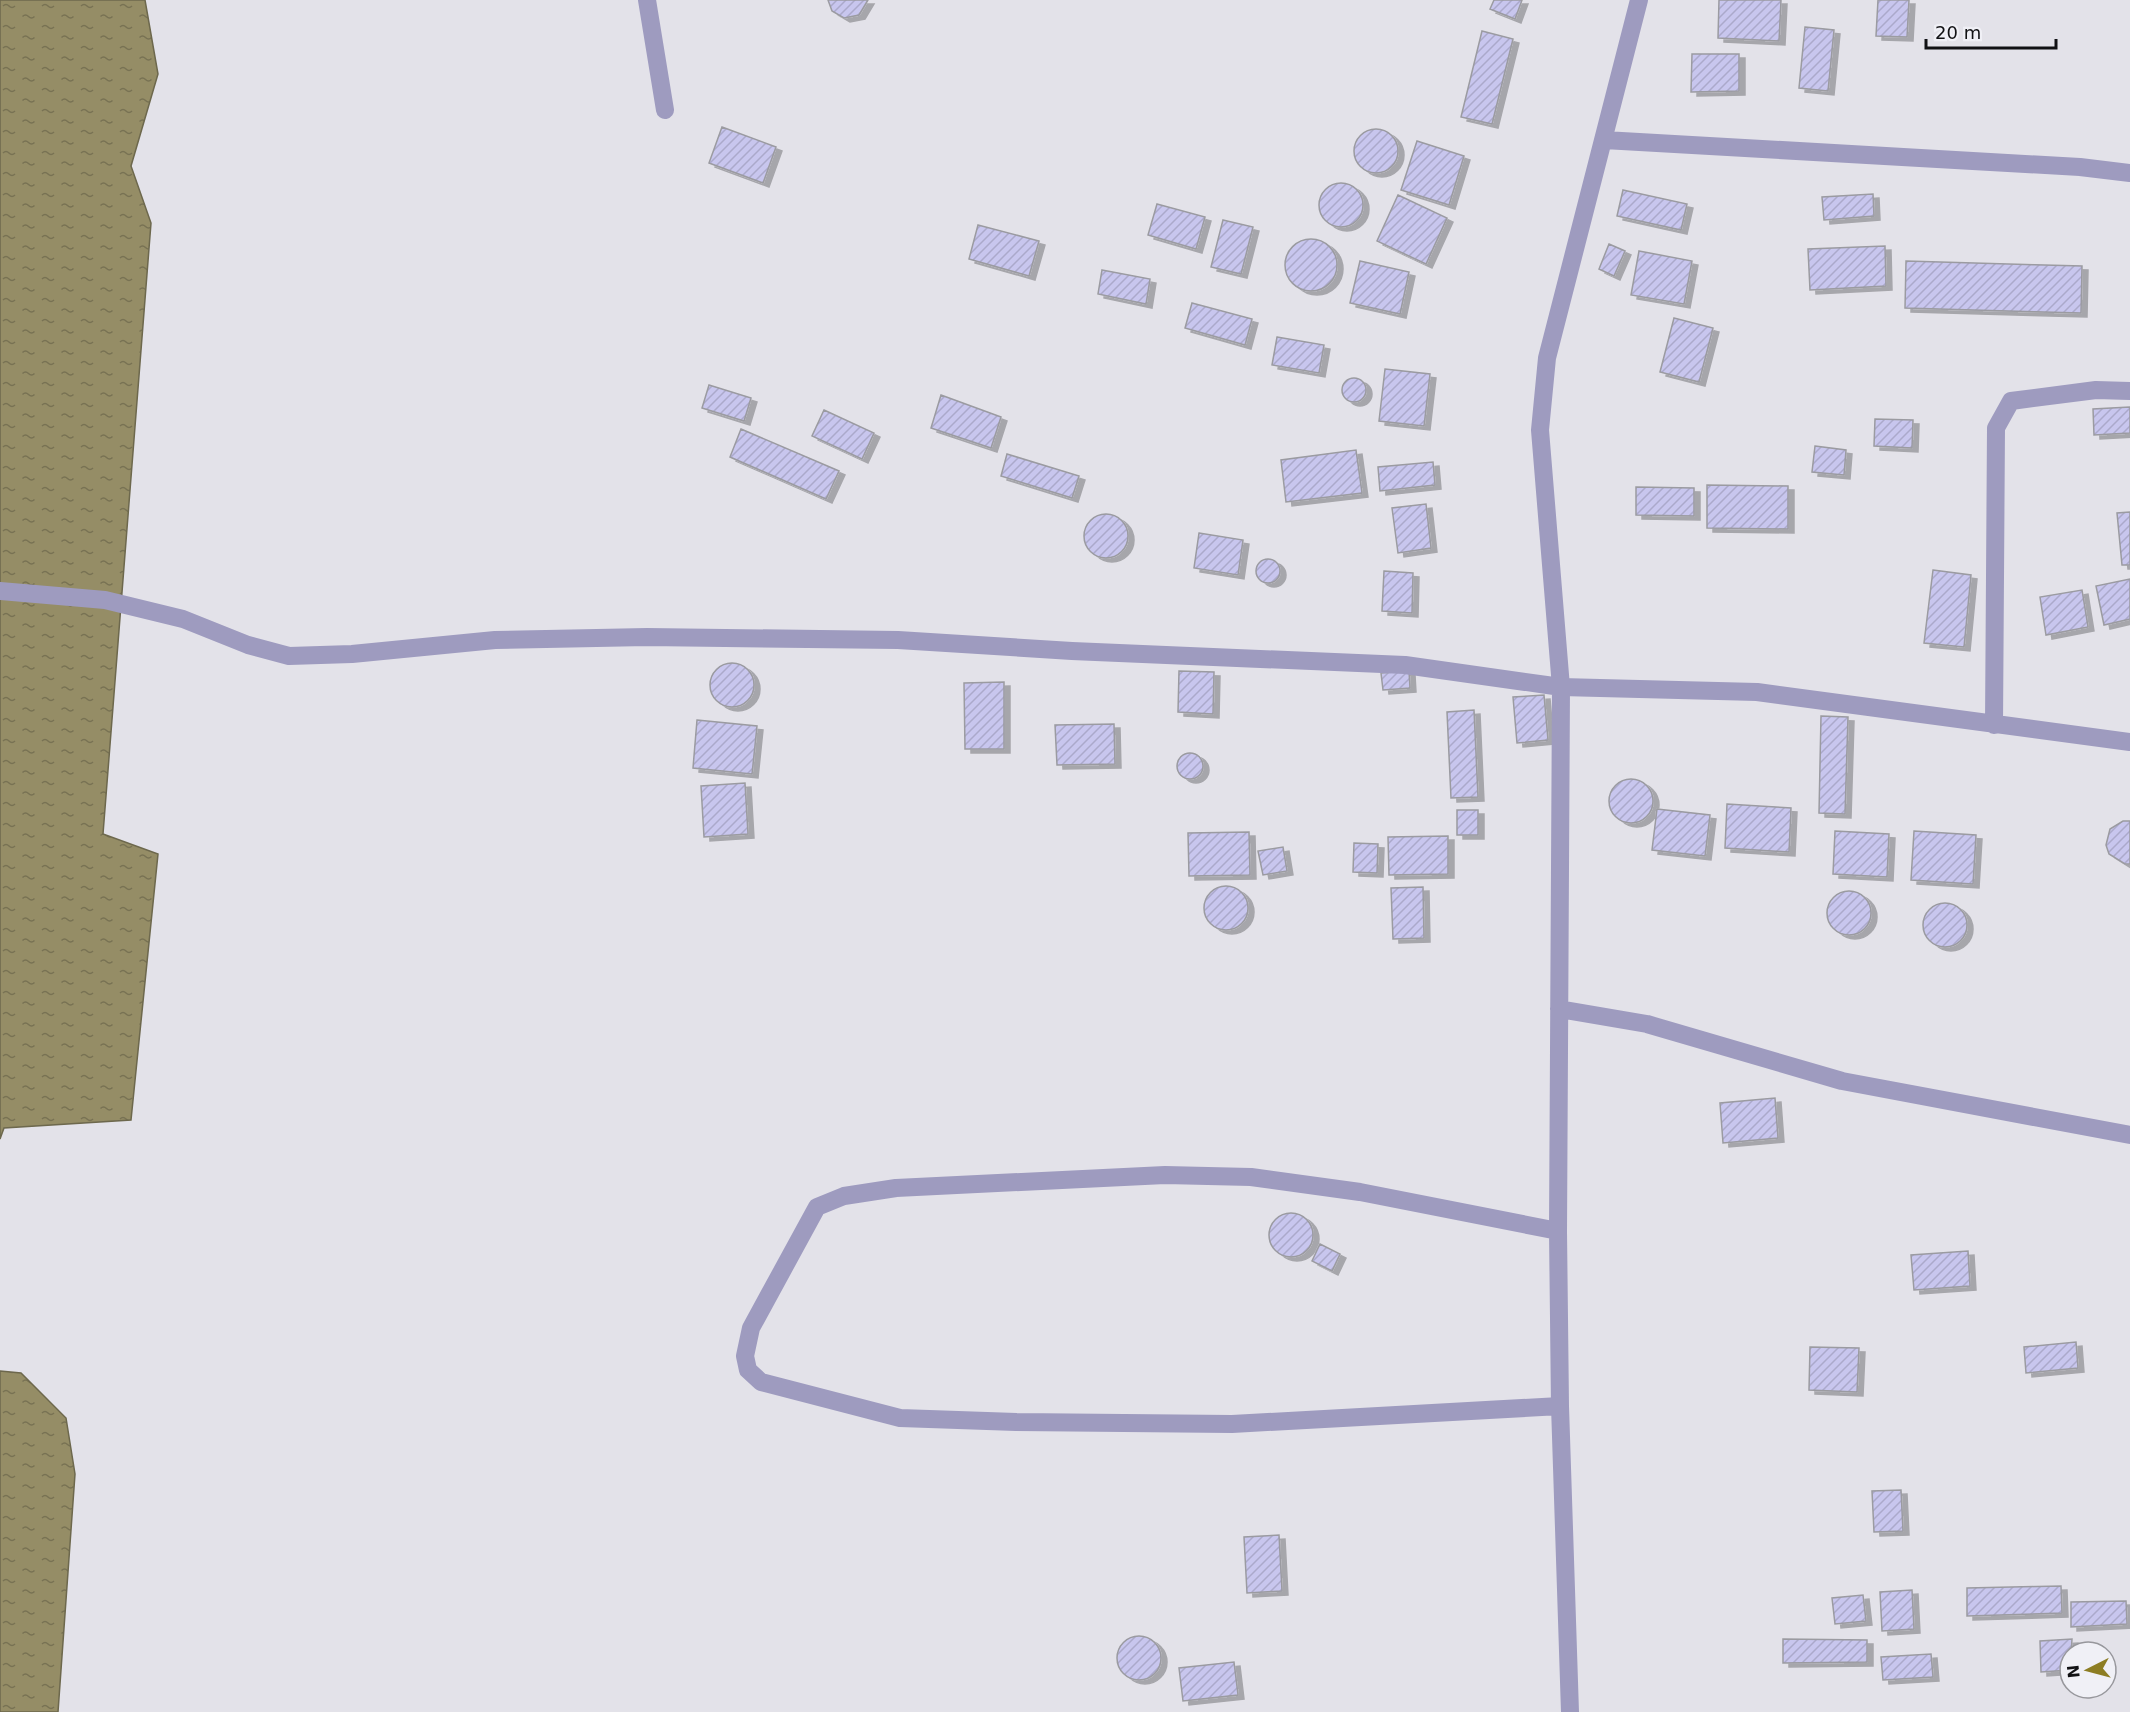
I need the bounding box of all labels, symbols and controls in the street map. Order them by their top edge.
scale bar [1926,12,2056,50]
text: 20 m [1935,22,1981,43]
north arrow [2058,1640,2118,1700]
text: N [2063,1664,2084,1679]

